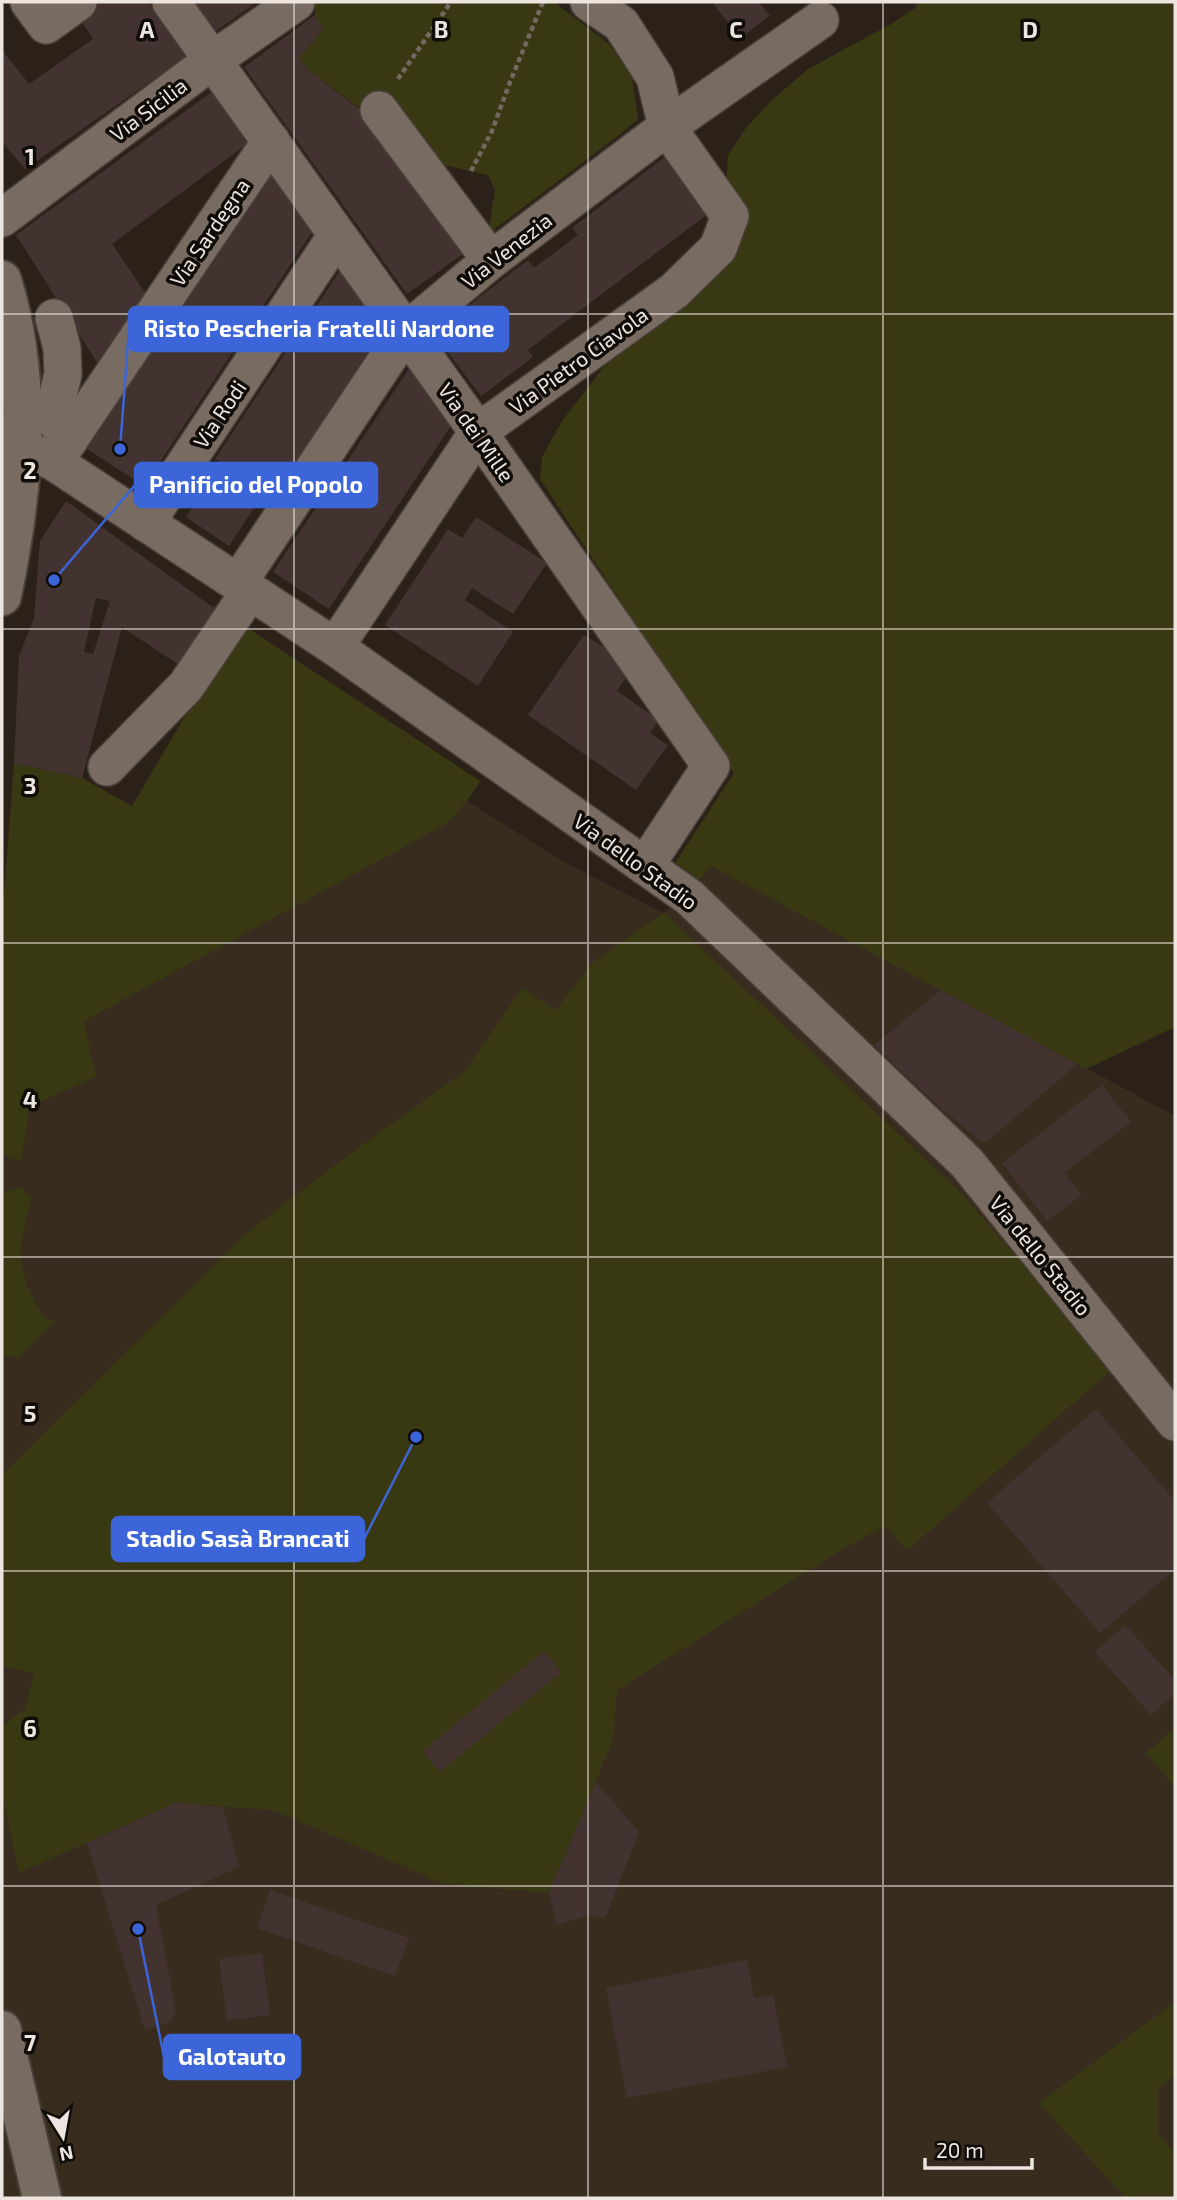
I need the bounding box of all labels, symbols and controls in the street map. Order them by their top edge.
text: A [139,15,155,43]
text: B [434,15,448,43]
text: C [729,15,743,43]
text: D [1022,15,1038,43]
street label: Via Sicilia [105,72,191,146]
text: 1 [25,142,35,170]
street label: Via Sardegna [164,173,254,291]
street label: Via Venezia [456,207,556,293]
street label: Via Pietro Ciavola [504,301,652,419]
callout: Risto Pescheria Fratelli Nardone [129,307,508,351]
text: Risto Pescheria Fratelli Nardone [143,314,495,342]
street label: Via Rodi [187,375,251,453]
street label: Via dei Mille [434,378,520,486]
text: 2 [23,456,37,484]
callout: Panificio del Popolo [135,463,377,507]
text: Panificio del Popolo [149,470,363,498]
text: 3 [23,771,37,799]
street label: Via dello Stadio [569,808,703,914]
text: 4 [23,1085,37,1113]
street label: Via dello Stadio [985,1190,1097,1320]
text: 5 [24,1399,36,1427]
callout: Stadio Sasà Brancati [112,1517,364,1561]
text: Stadio Sasà Brancati [126,1524,350,1552]
text: 6 [23,1714,37,1742]
text: 7 [24,2028,36,2056]
callout: Galotauto [164,2035,300,2079]
text: Galotauto [178,2042,286,2070]
north arrow [28,2102,98,2172]
scale bar [925,2126,1032,2170]
text: 20 m [936,2137,984,2162]
text: N [57,2142,75,2167]

